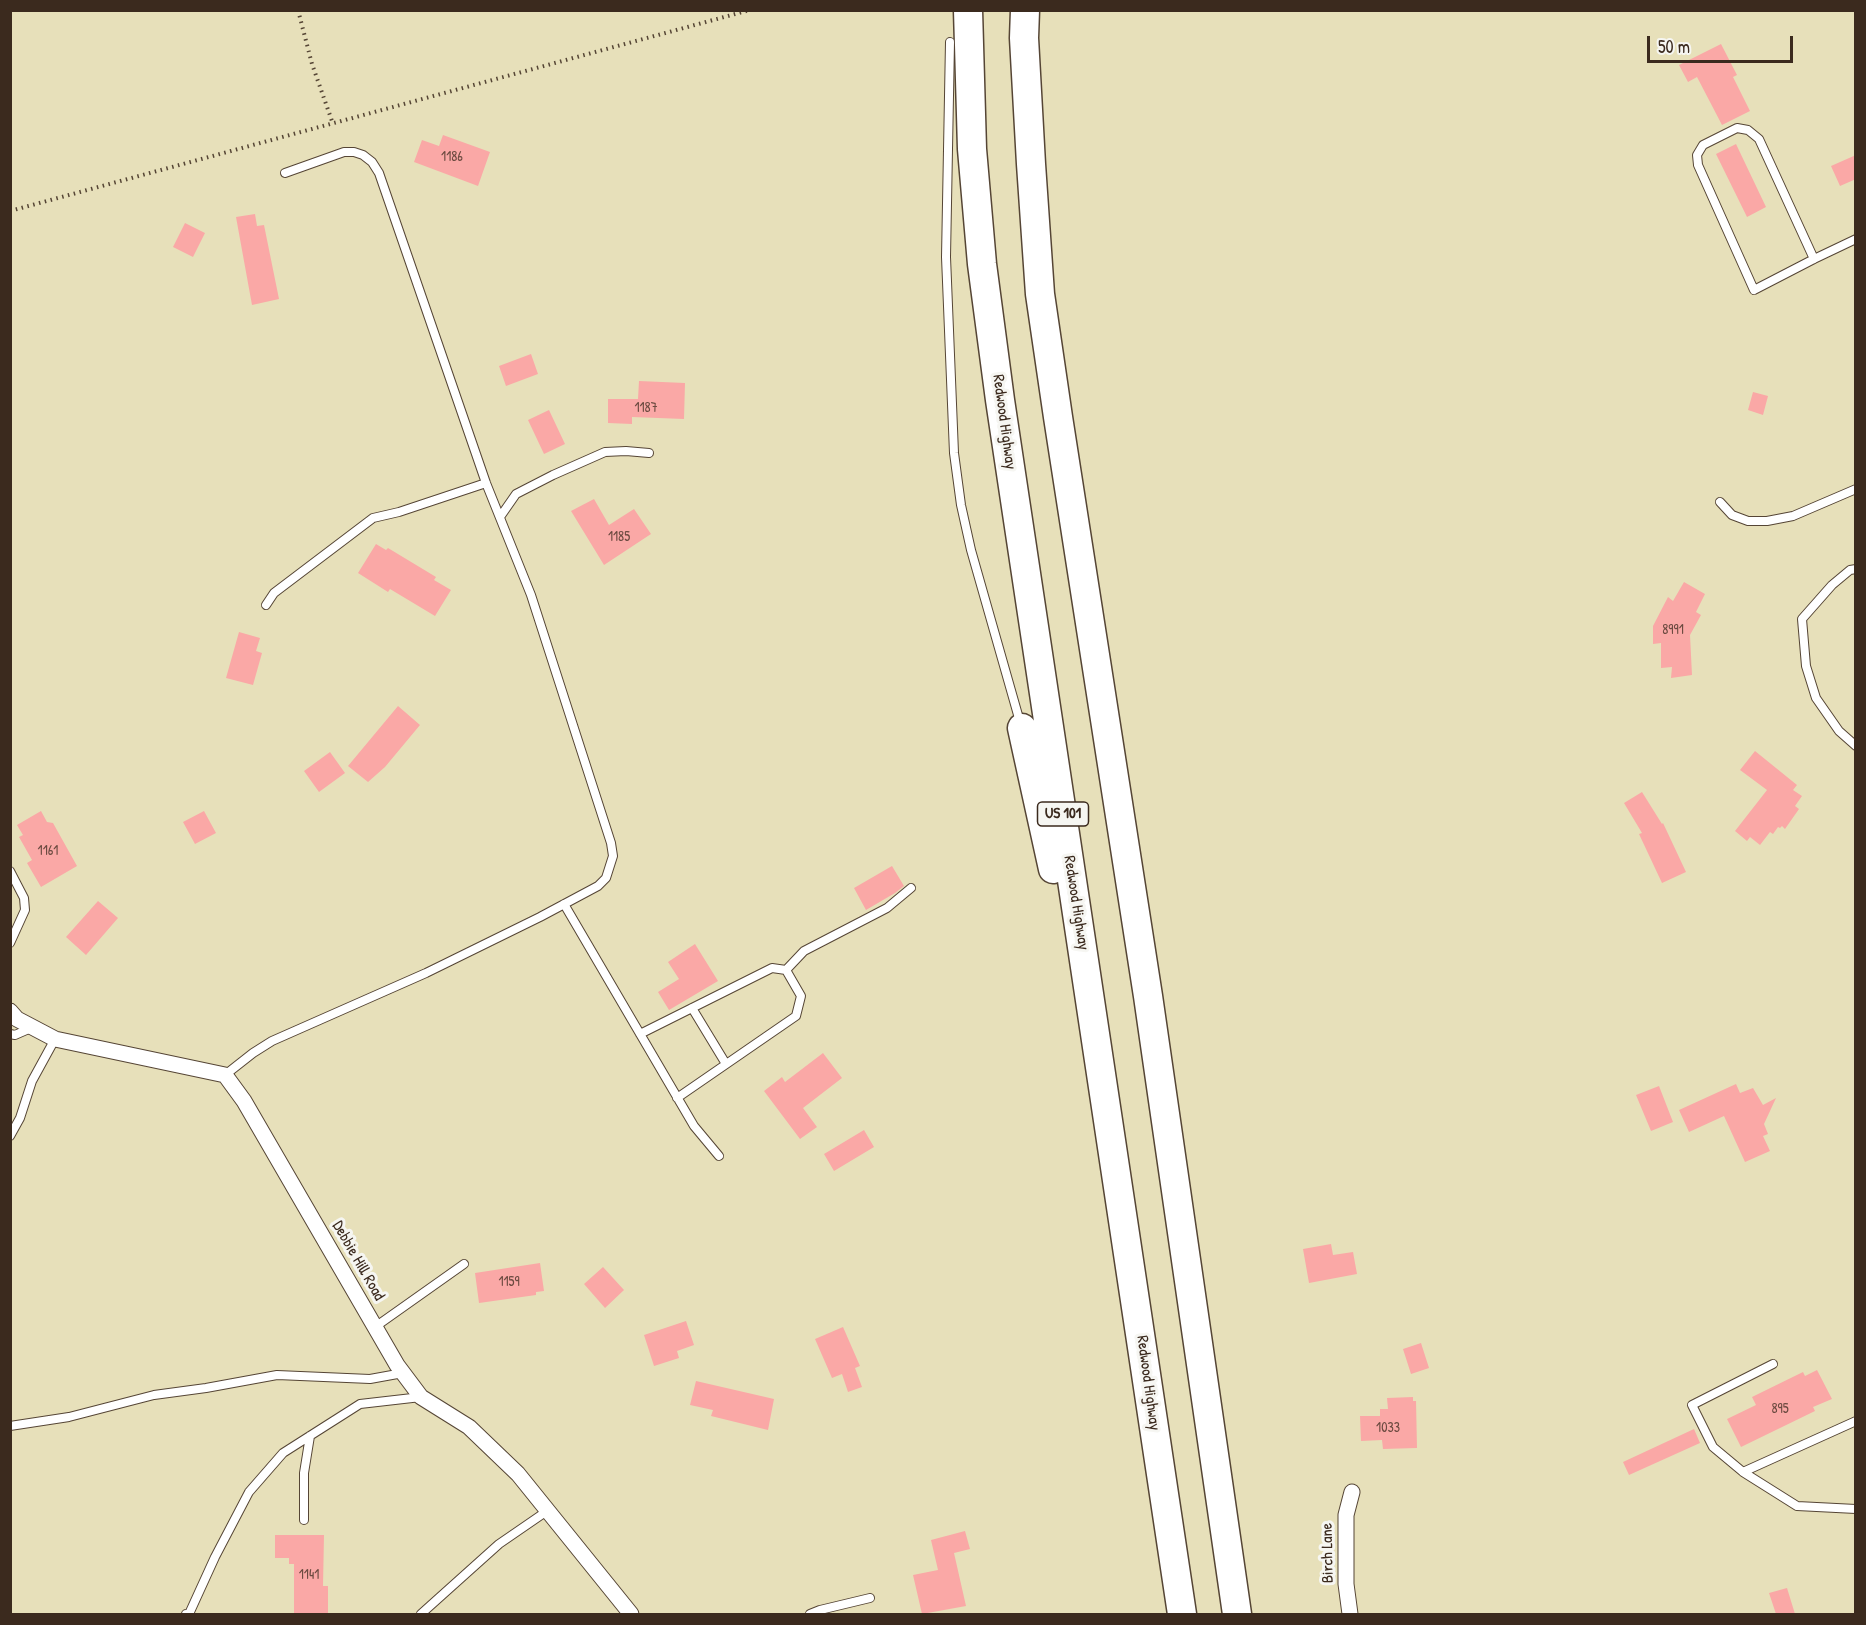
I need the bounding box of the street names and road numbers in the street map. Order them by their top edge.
street label: Redwood Highway [988,373,1020,471]
road number: US 101 [1038,802,1088,826]
street label: Redwood Highway [1059,854,1093,952]
street label: Debbie Hill Road [328,1218,388,1304]
street label: Redwood Highway [1132,1334,1164,1432]
street label: Birch Lane [1318,1523,1338,1583]

